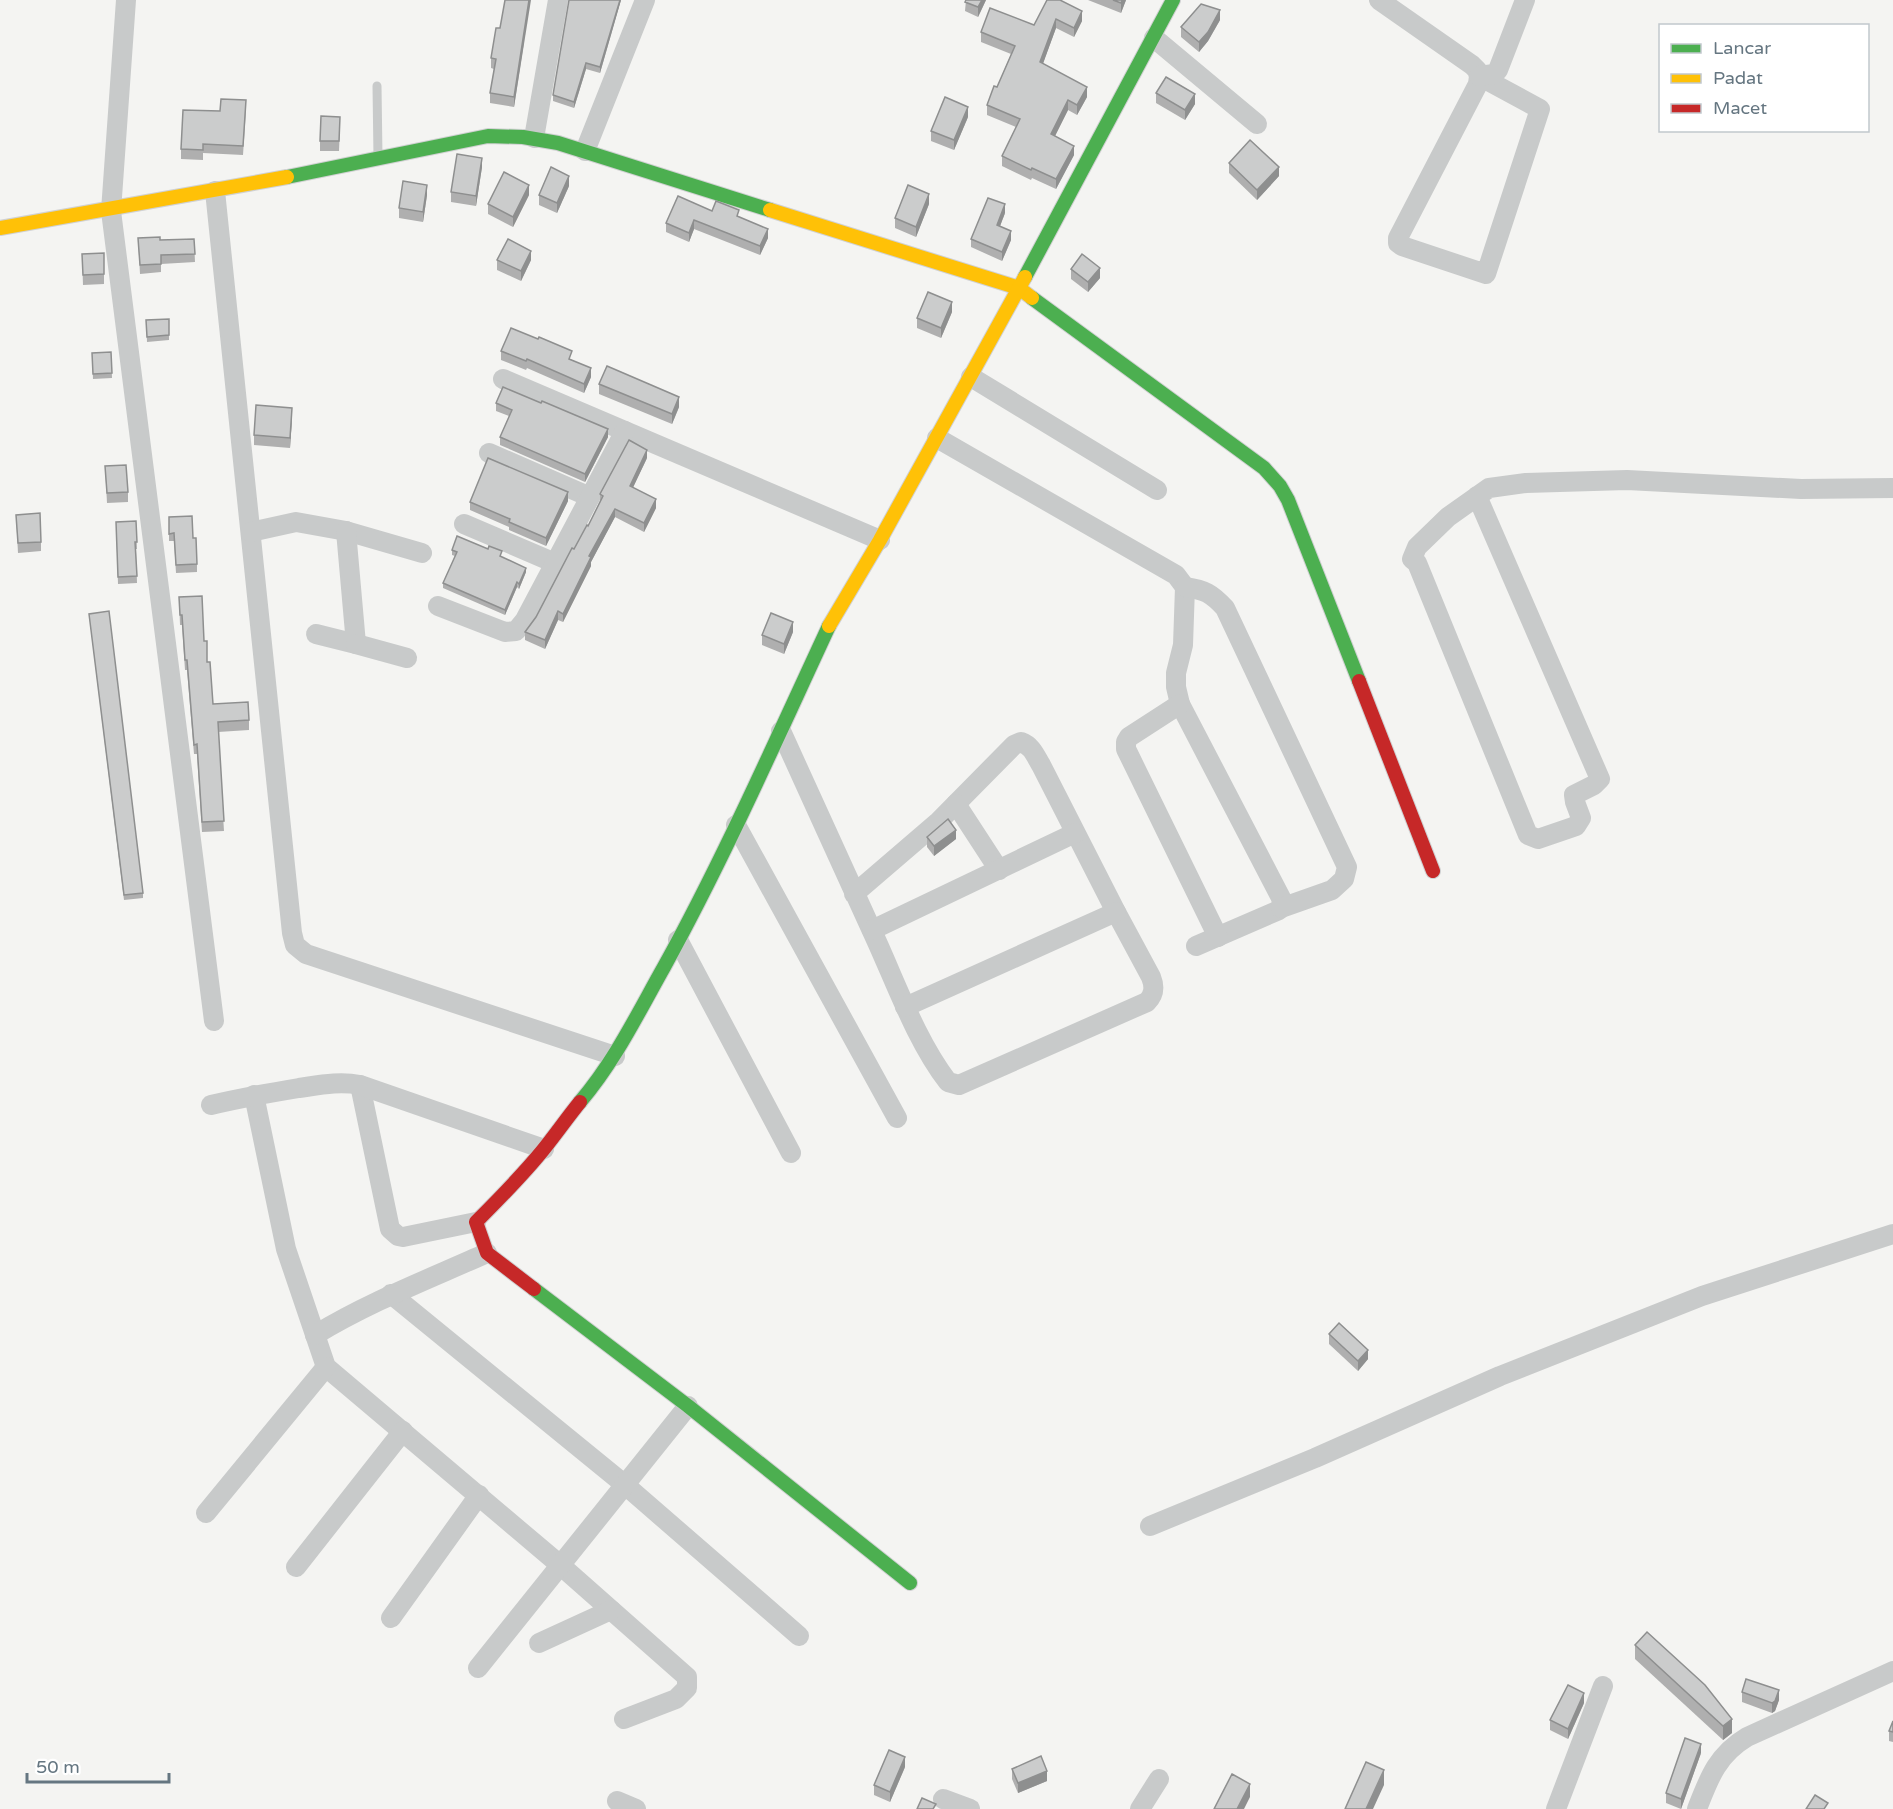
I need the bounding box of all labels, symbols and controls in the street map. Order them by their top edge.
legend [1659,24,1869,132]
text: Lancar [1713,37,1771,59]
text: Padat [1713,67,1763,89]
text: Macet [1713,97,1767,119]
scale bar [27,1746,170,1784]
text: 50 m [36,1756,80,1778]

